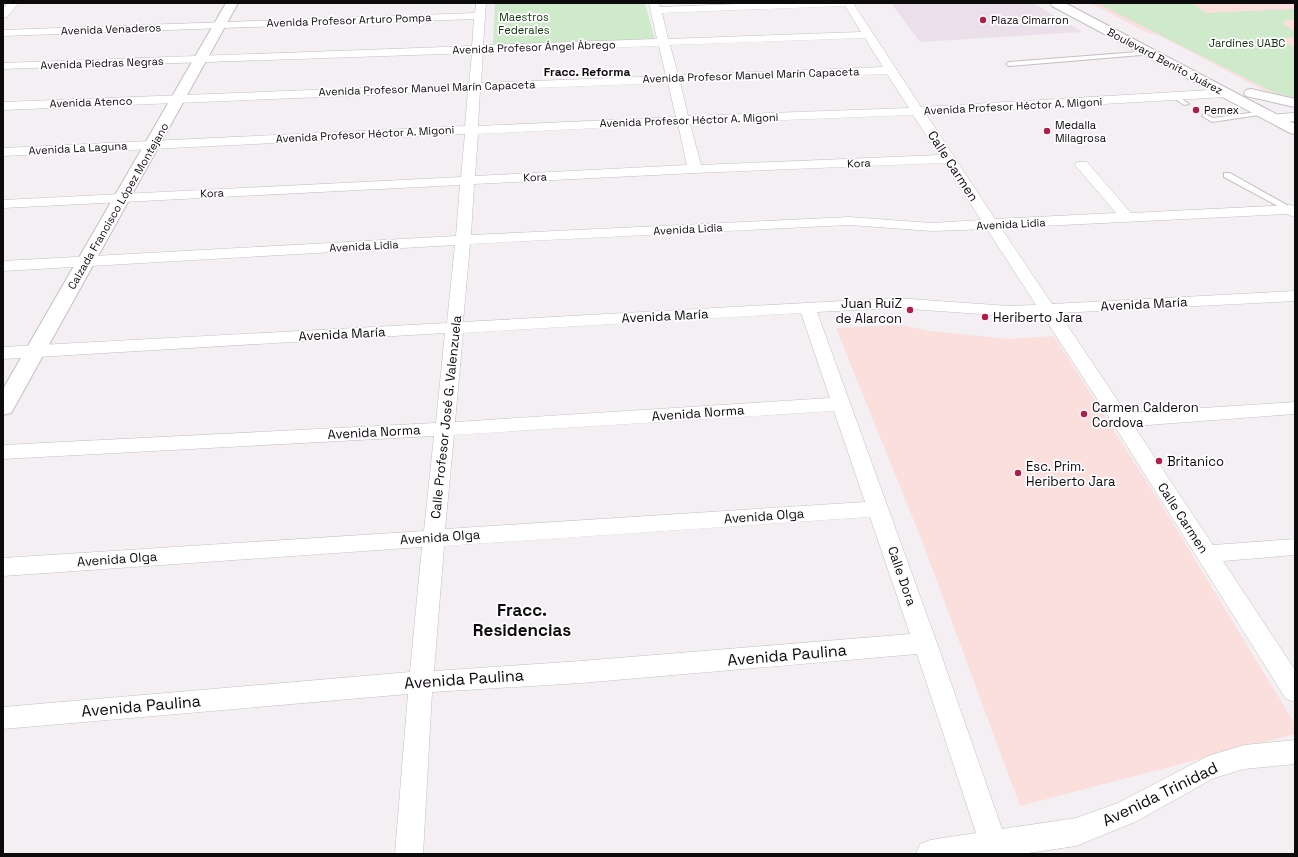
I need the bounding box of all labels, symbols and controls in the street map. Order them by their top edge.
street label: Avenida Profesor Arturo Pompa [266,10,432,30]
park label: Maestros Federales [498,10,550,37]
place label: Plaza Cimarron [991,13,1069,27]
marker: Plaza Cimarron [978,15,988,25]
street label: Avenida Venaderos [61,20,162,38]
street label: Boulevard Benito Juárez [1105,25,1225,98]
park label: Jardines UABC [1209,36,1285,50]
street label: Avenida Profesor Ángel Ábrego [452,37,616,57]
street label: Avenida Piedras Negras [40,54,164,72]
district label: Fracc. Reforma [544,64,630,80]
street label: Avenida Profesor Manuel Marín Capaceta [642,64,860,86]
street label: Avenida Profesor Manuel Marín Capaceta [318,77,536,99]
street label: Avenida Atenco [49,94,133,110]
street label: Avenida Profesor Héctor A. Migoni [923,94,1103,118]
place label: Pemex [1204,103,1240,117]
marker: Pemex [1191,105,1201,115]
street label: Avenida Profesor Héctor A. Migoni [599,110,779,130]
place label: Medalla Milagrosa [1055,118,1107,145]
street label: Calzada Francisco López Montejano [64,120,172,292]
street label: Avenida Profesor Héctor A. Migoni [275,122,455,146]
marker: Medalla Milagrosa [1042,126,1052,136]
street label: Calle Carmen [924,127,982,205]
street label: Avenida La Laguna [28,138,128,158]
street label: Kora [847,156,872,170]
street label: Kora [523,169,548,185]
street label: Kora [200,185,225,201]
street label: Avenida Lidia [976,215,1047,233]
street label: Avenida Lidia [653,220,724,238]
street label: Avenida Lidia [329,237,400,255]
street label: Avenida María [1100,293,1188,315]
place label: Juan RuiZ de Alarcon [835,295,902,327]
street label: Avenida María [621,305,709,327]
marker: Juan RuiZ de Alarcon [905,305,915,315]
place label: Heriberto Jara [993,309,1083,326]
marker: Heriberto Jara [980,312,990,322]
street label: Calle Profesor José G. Valenzuela [427,314,465,520]
street label: Avenida María [298,323,386,345]
place label: Carmen Calderon Cordova [1092,399,1199,431]
street label: Avenida Norma [651,401,745,425]
marker: Carmen Calderon Cordova [1079,409,1089,419]
street label: Avenida Norma [327,421,421,443]
place label: Britanico [1167,453,1224,470]
marker: Britanico [1154,456,1164,466]
place label: Esc. Prim. Heriberto Jara [1026,458,1116,490]
marker: Esc. Prim. Heriberto Jara [1013,468,1023,478]
street label: Calle Carmen [1154,479,1212,557]
street label: Avenida Olga [723,505,805,527]
street label: Avenida Olga [399,526,481,548]
street label: Calle Dora [884,544,920,609]
street label: Avenida Olga [76,548,158,570]
district label: Fracc. Residencias [473,599,571,641]
street label: Avenida Paulina [726,639,848,671]
street label: Avenida Paulina [403,664,525,694]
street label: Avenida Paulina [80,690,202,722]
street label: Avenida Trinidad [1099,757,1221,831]

